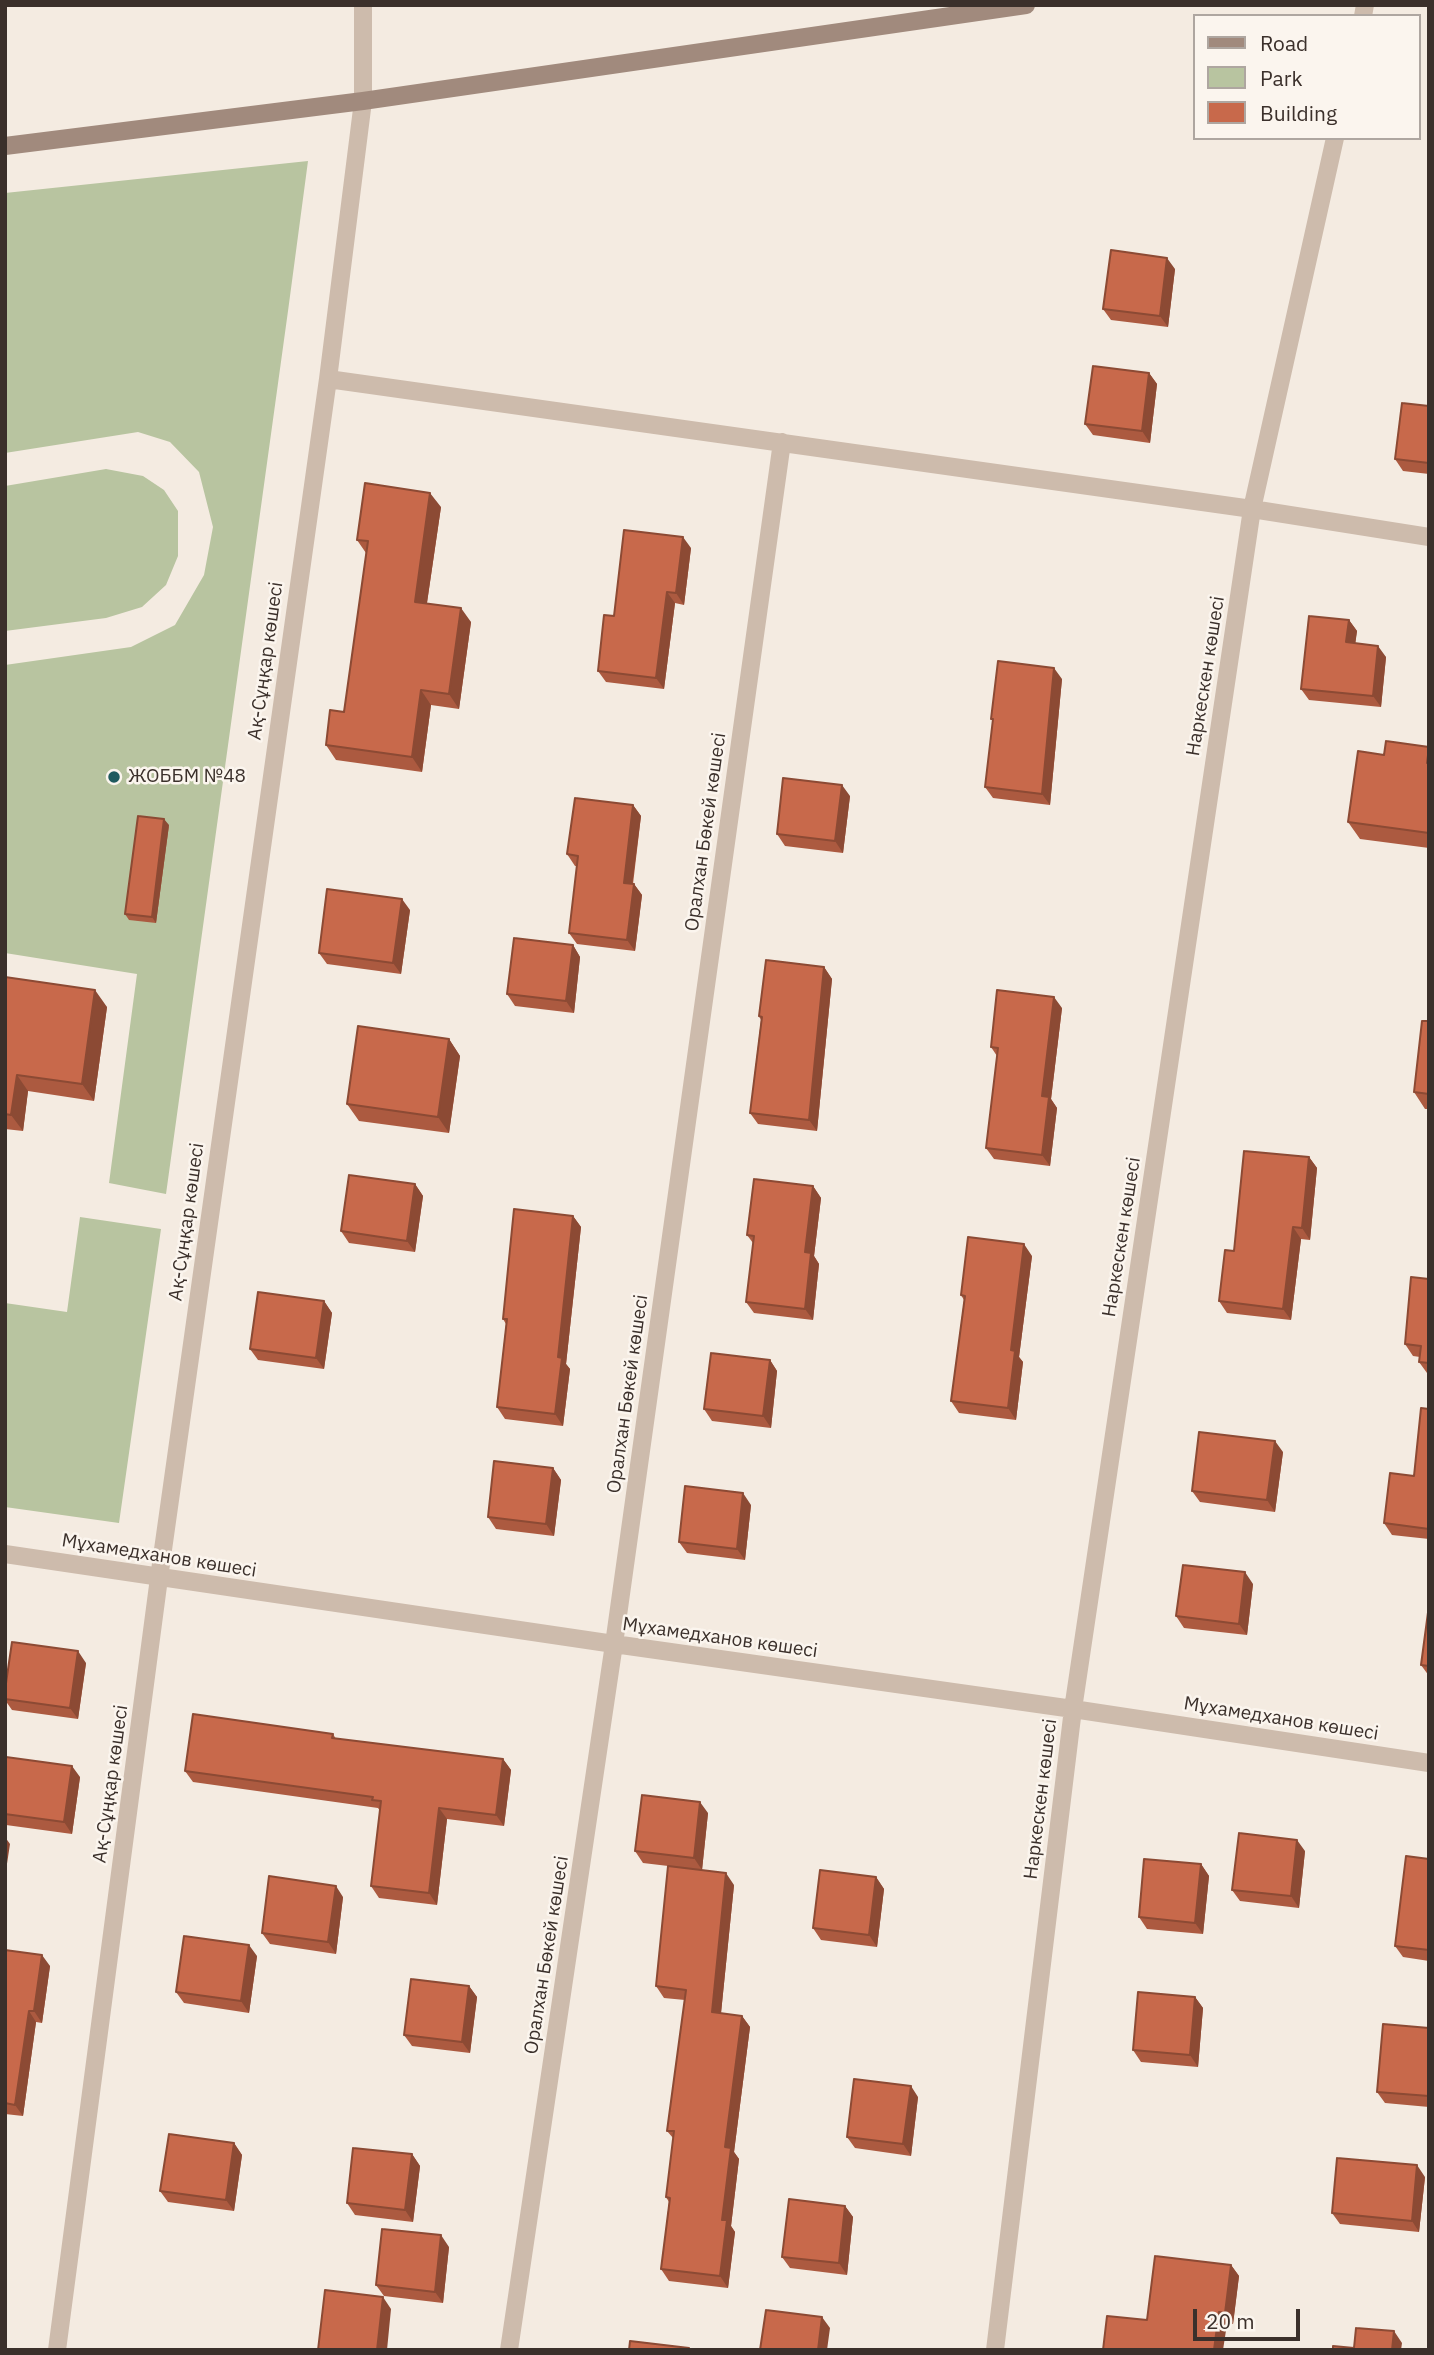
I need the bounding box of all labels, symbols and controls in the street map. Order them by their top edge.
legend [1192,14,1420,140]
text: Road [1260,29,1308,57]
text: Park [1260,64,1303,92]
text: Building [1260,99,1337,127]
street label: Ақ-Сұңқар көшесі [244,580,288,742]
street label: Наркескен көшесі [1182,594,1230,758]
street label: Оралхан Бөкей көшесі [681,731,731,933]
place label: ЖОББМ №48 [128,766,246,788]
marker: ЖОББМ №48 [106,769,122,785]
street label: Ақ-Сұңқар көшесі [165,1141,209,1303]
street label: Наркескен көшесі [1098,1155,1146,1319]
street label: Оралхан Бөкей көшесі [603,1293,653,1495]
street label: Мұхамедханов көшесі [60,1529,258,1583]
street label: Мұхамедханов көшесі [621,1613,819,1663]
street label: Мұхамедханов көшесі [1182,1692,1380,1746]
street label: Ақ-Сұңқар көшесі [89,1703,133,1865]
street label: Наркескен көшесі [1020,1717,1062,1881]
street label: Оралхан Бөкей көшесі [520,1854,574,2056]
scale bar [1196,2296,1303,2340]
text: 20 m [1206,2307,1255,2335]

